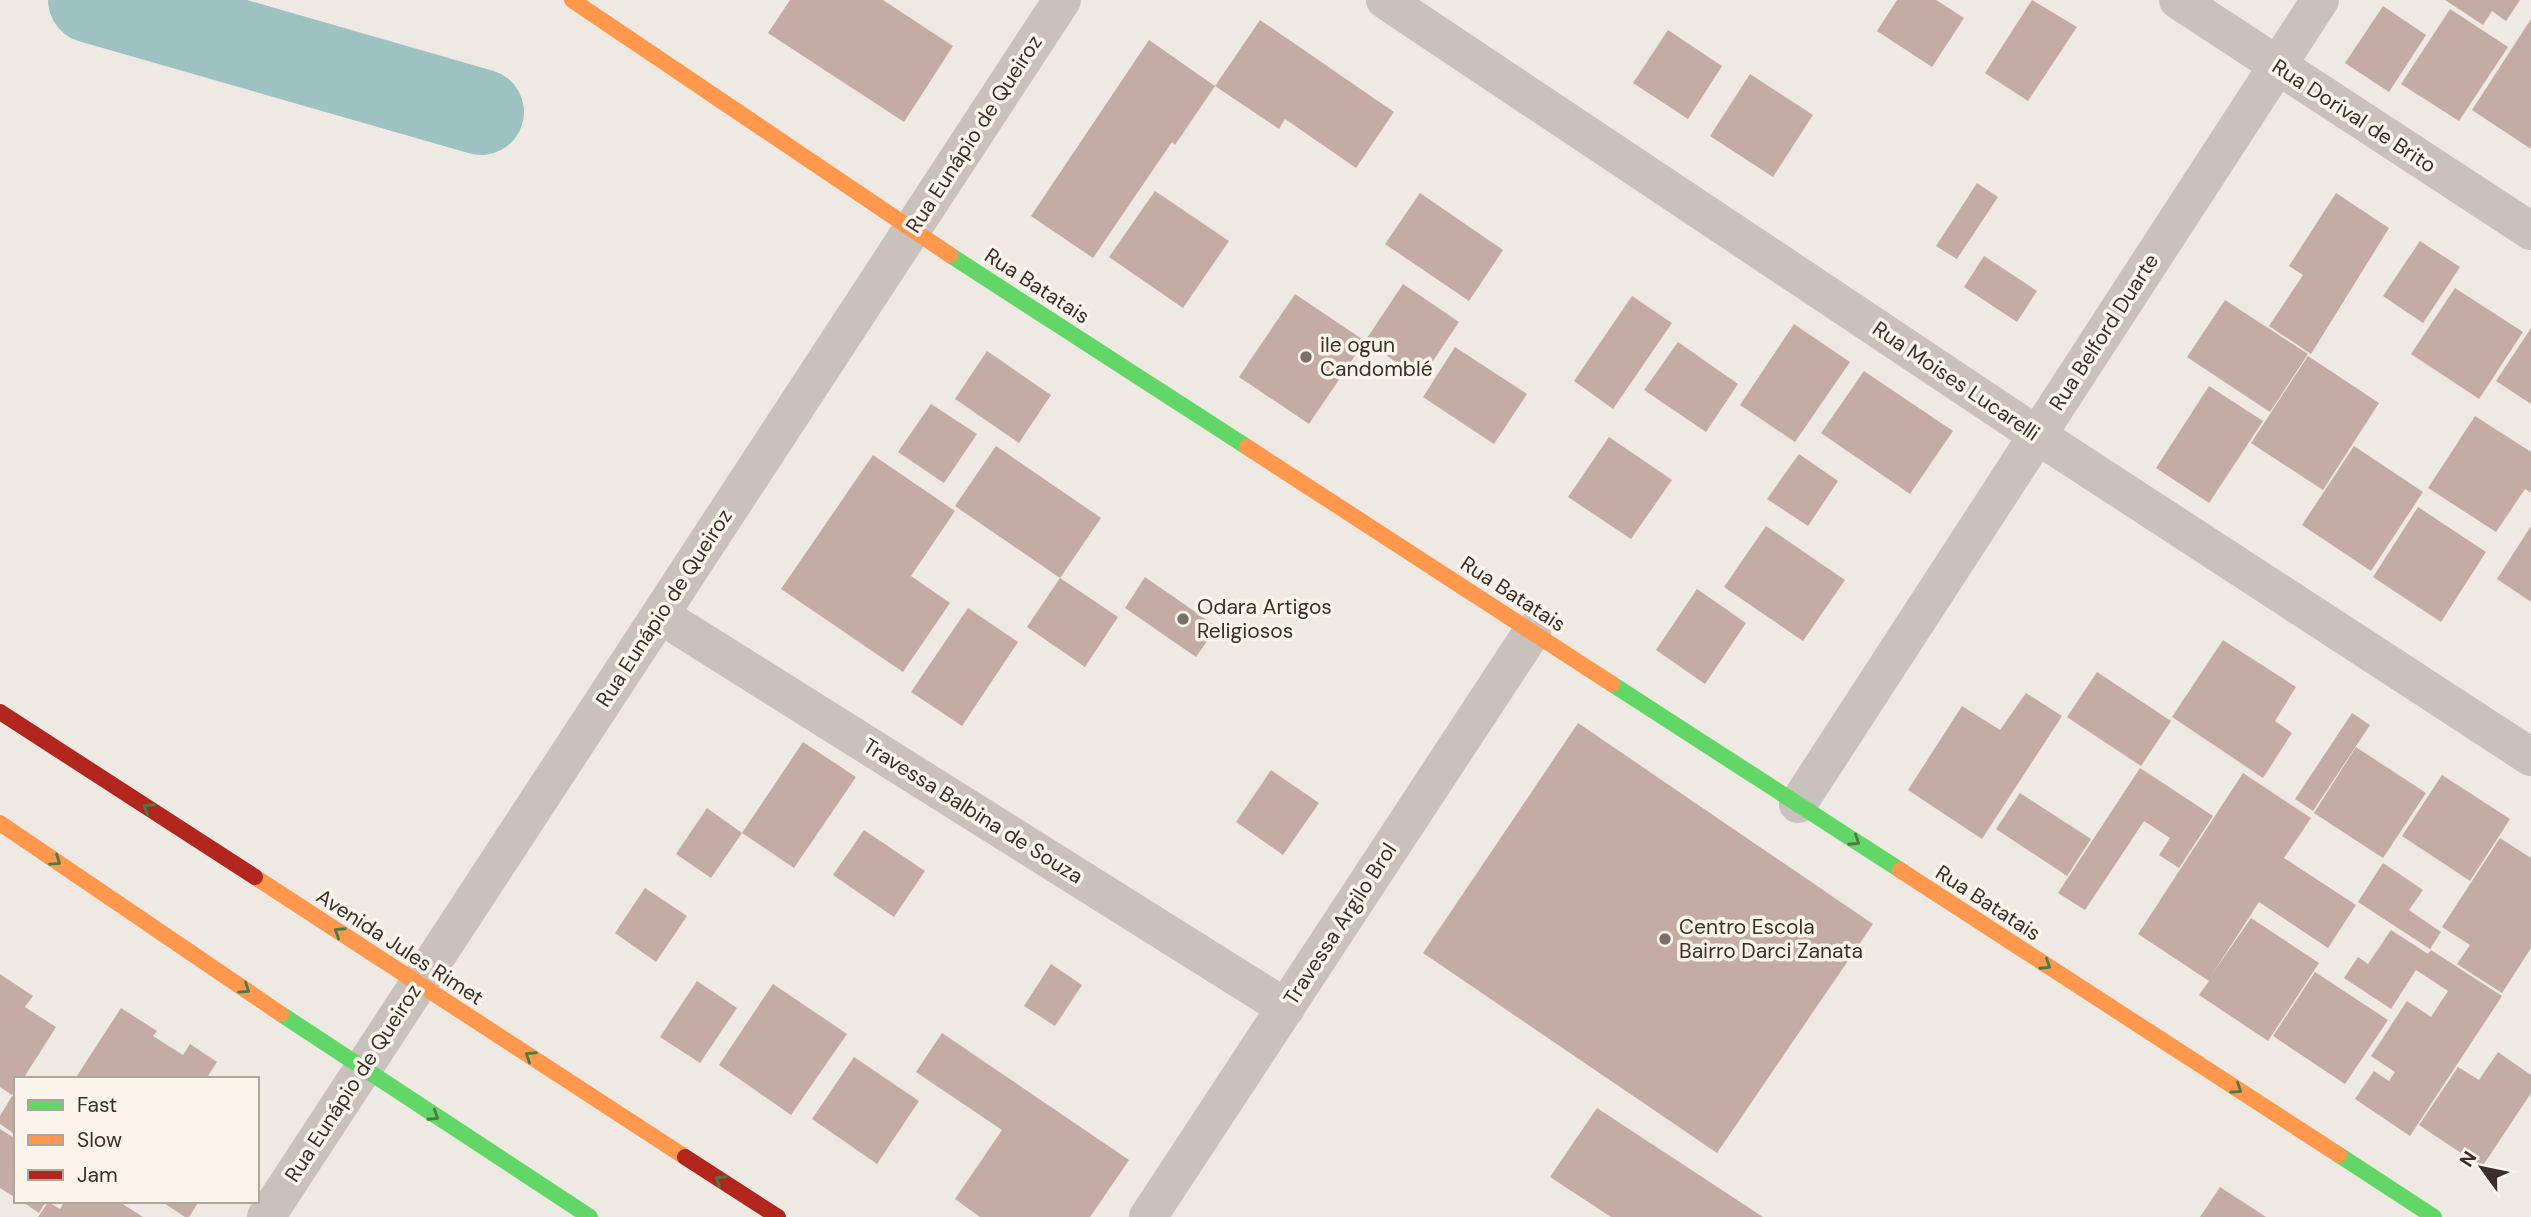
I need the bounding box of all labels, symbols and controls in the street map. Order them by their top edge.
street label: Rua Eunápio de Queiroz [899,30,1049,238]
street label: Rua Dorival de Brito [2267,53,2441,179]
street label: Rua Batatais [979,242,1095,330]
street label: Rua Belford Duarte [2043,248,2165,416]
street label: Rua Moises Lucarelli [1867,315,2045,447]
place label: ile ogun Candomblé [1320,331,1433,383]
marker: ile ogun Candomblé [1298,349,1314,365]
street label: Rua Eunápio de Queiroz [589,504,739,712]
street label: Rua Batatais [1455,550,1571,638]
place label: Odara Artigos Religiosos [1197,593,1332,645]
marker: Odara Artigos Religiosos [1175,611,1191,627]
street label: Travessa Balbina de Souza [858,732,1088,890]
one-way arrow [143,804,156,816]
one-way arrow [1847,833,1860,845]
street label: Travessa Argilo Brol [1277,838,1403,1010]
one-way arrow [49,853,62,866]
street label: Rua Batatais [1930,859,2046,947]
street label: Avenida Jules Rimet [311,882,489,1012]
place label: Centro Escola Bairro Darci Zanata [1679,913,1863,965]
one-way arrow [334,927,347,940]
marker: Centro Escola Bairro Darci Zanata [1657,931,1673,947]
one-way arrow [2038,957,2051,970]
street label: Rua Eunápio de Queiroz [278,979,428,1187]
one-way arrow [237,981,250,994]
one-way arrow [524,1051,537,1064]
legend [14,1077,259,1203]
one-way arrow [2229,1080,2242,1093]
text: Fast [77,1091,117,1119]
one-way arrow [426,1107,439,1120]
text: Slow [77,1126,122,1154]
north arrow [2447,1133,2517,1203]
text: N [2454,1146,2482,1172]
text: Jam [77,1161,118,1189]
one-way arrow [715,1175,728,1188]

